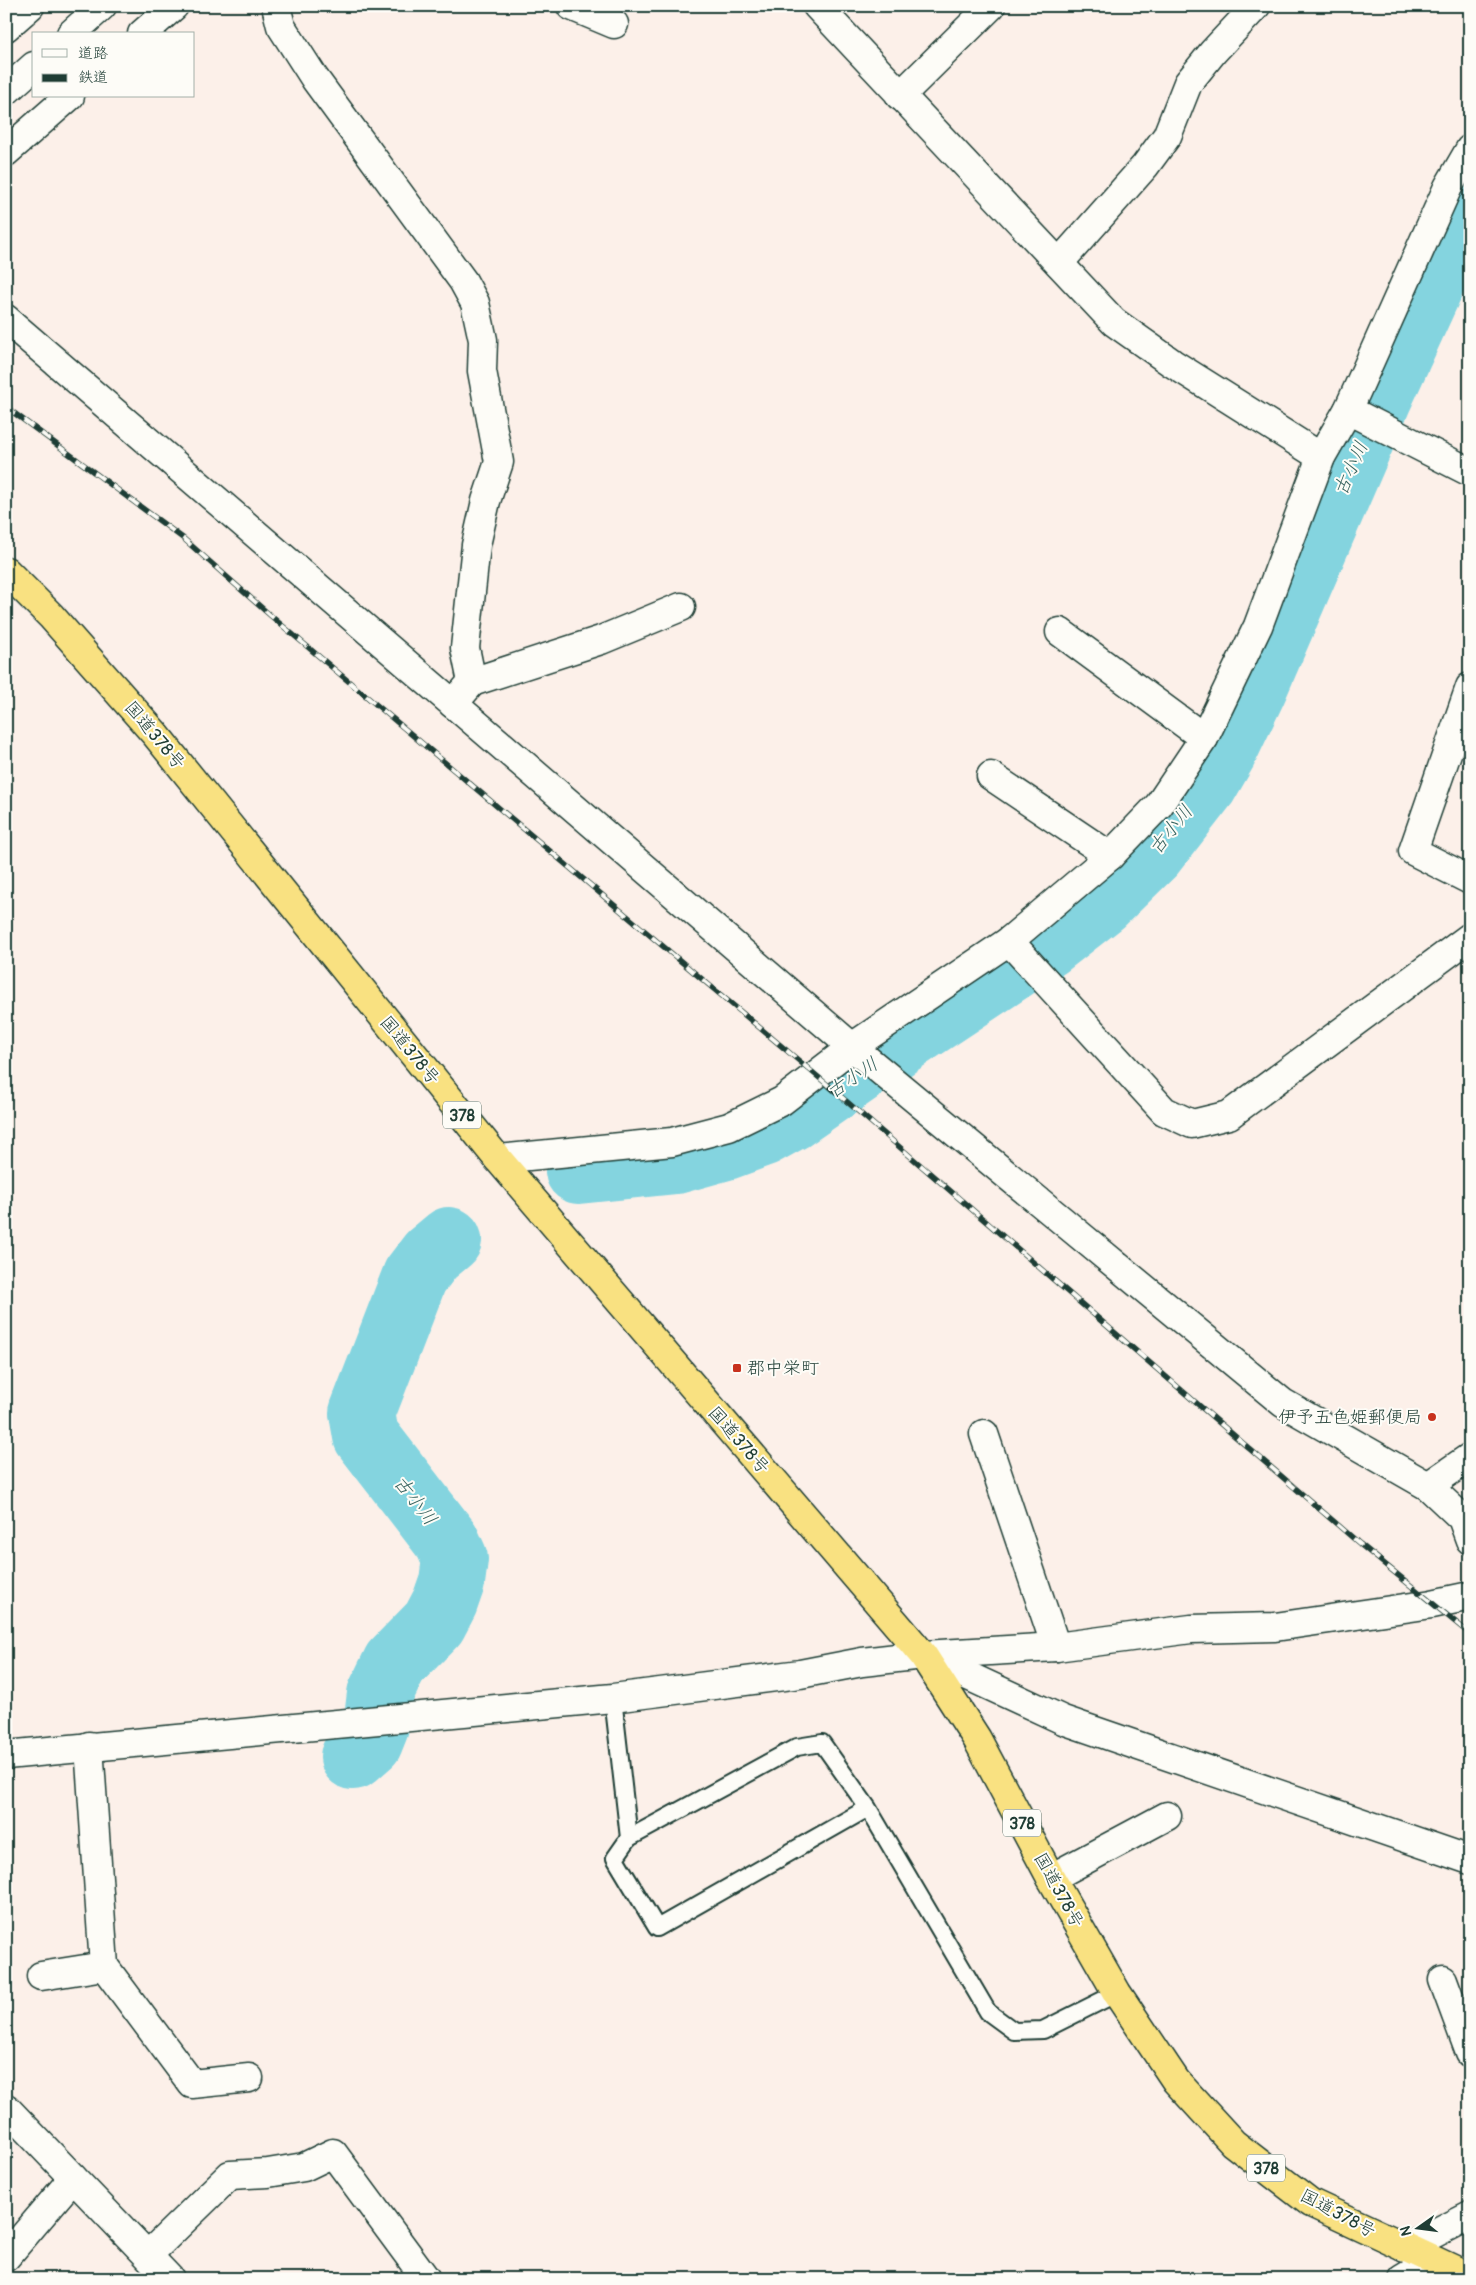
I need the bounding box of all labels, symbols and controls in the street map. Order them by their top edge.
legend [32,32,195,98]
text: 道路 [78,44,108,63]
text: 鉄道 [78,68,108,87]
water label: 古小川 [1328,437,1373,499]
street label: 国道378号 [119,696,190,774]
water label: 古小川 [1144,800,1198,859]
street label: 国道378号 [375,1011,445,1090]
water label: 古小川 [822,1052,883,1104]
road number: 378 [443,1102,481,1128]
place label: 郡中栄町 [747,1357,819,1380]
marker: 郡中栄町 [731,1362,743,1374]
street label: 国道378号 [703,1402,774,1479]
place label: 伊予五色姫郵便局 [1278,1406,1422,1429]
marker: 伊予五色姫郵便局 [1426,1411,1438,1423]
water label: 古小川 [388,1471,442,1530]
road number: 378 [1003,1810,1041,1836]
street label: 国道378号 [1028,1849,1089,1932]
road number: 378 [1247,2154,1285,2182]
street label: 国道378号 [1296,2184,1380,2243]
north arrow [1394,2202,1444,2252]
text: N [1396,2224,1415,2238]

